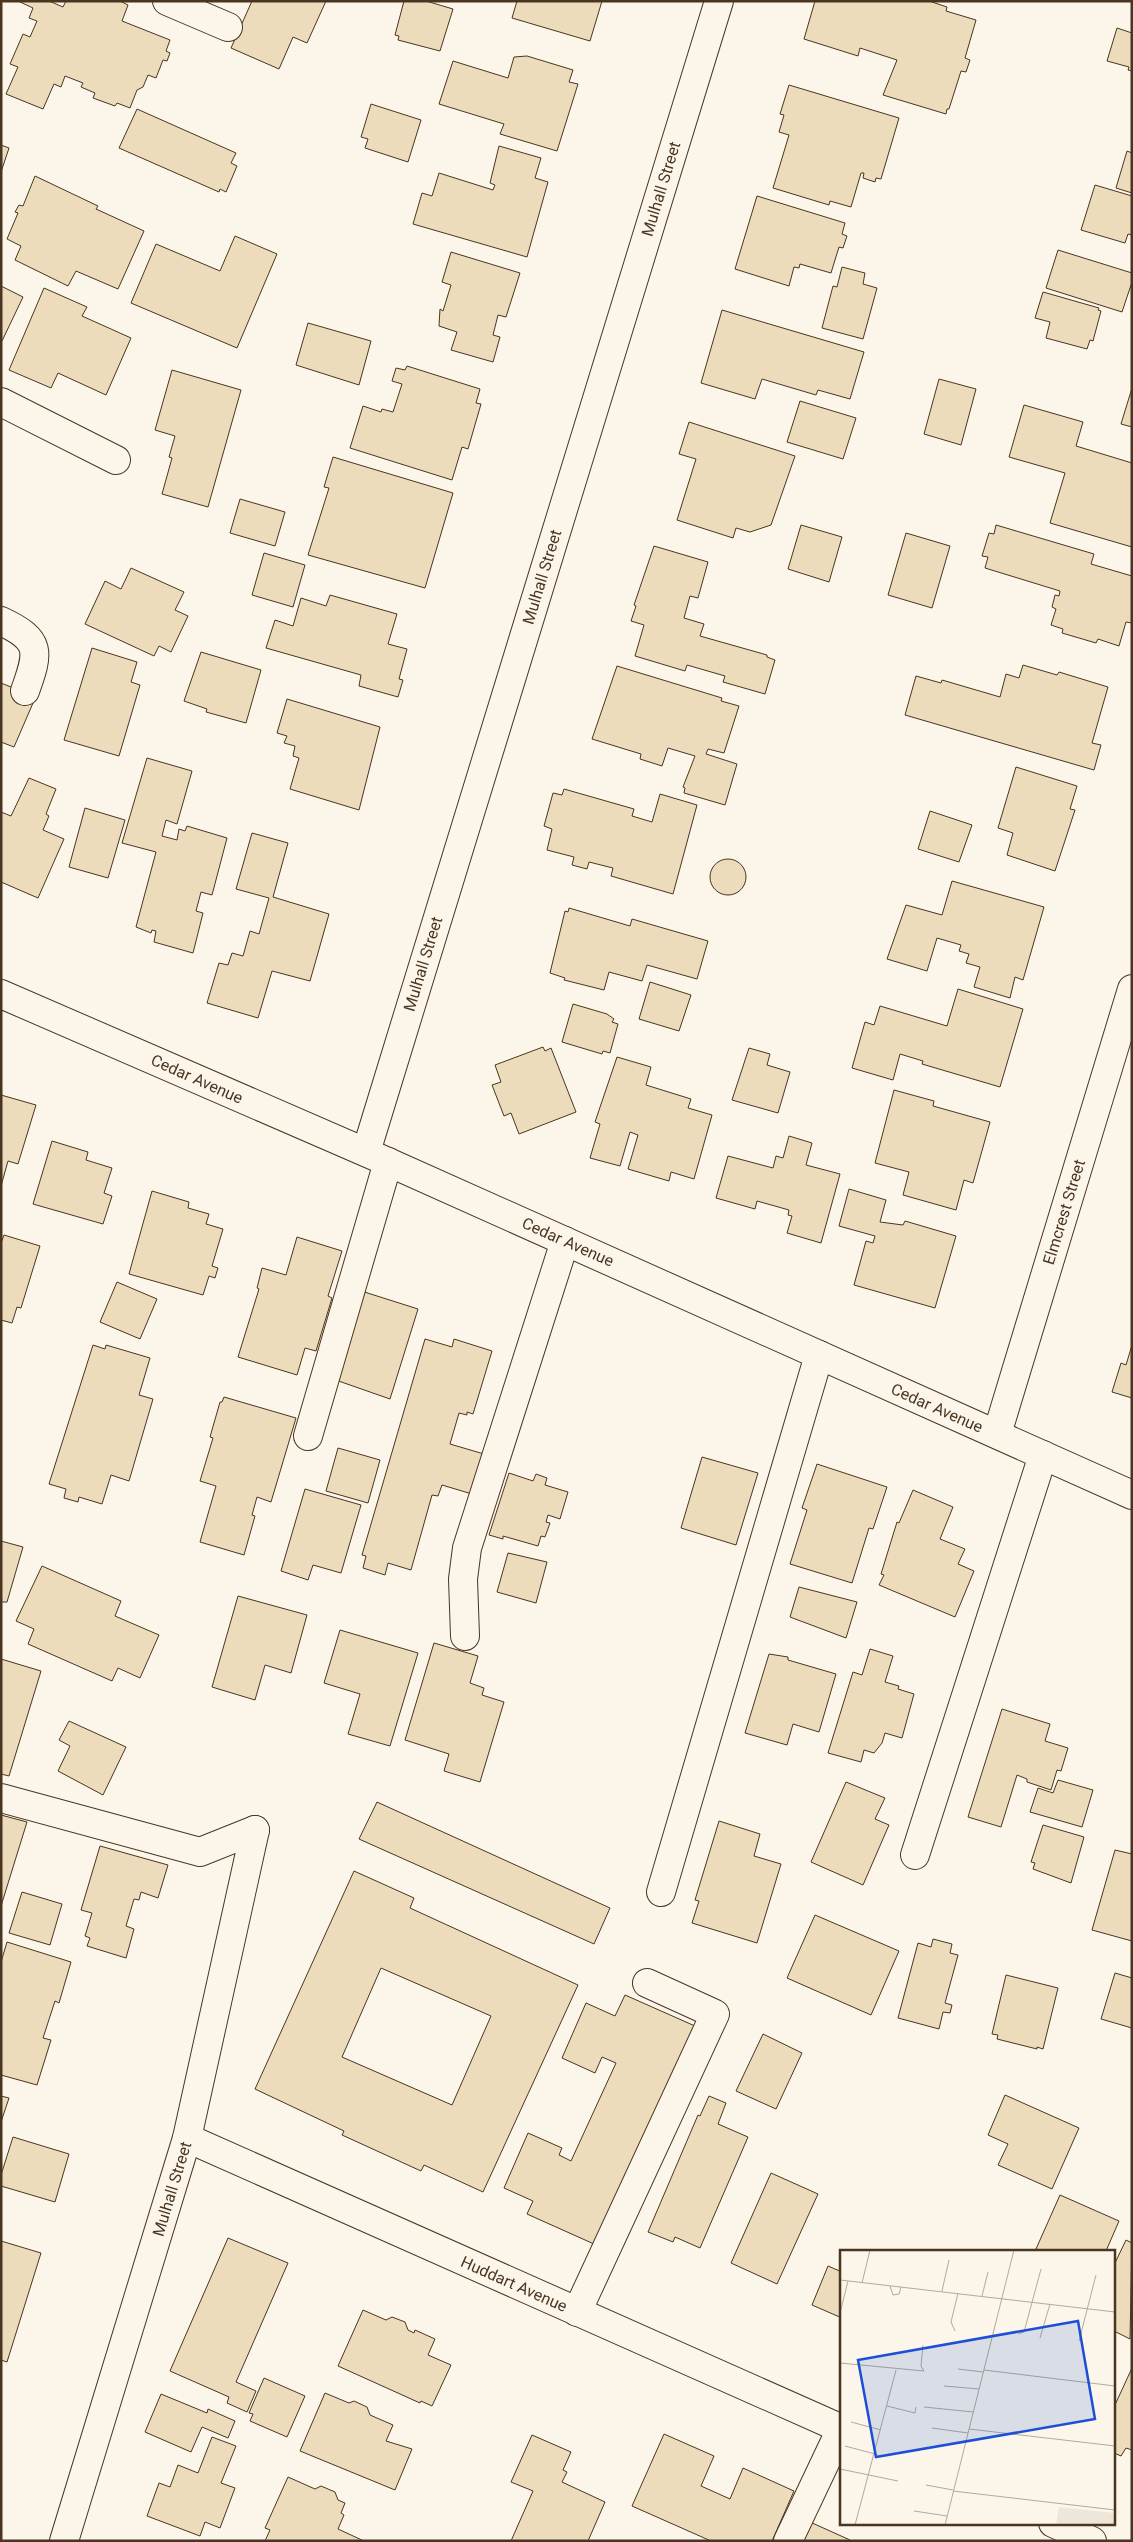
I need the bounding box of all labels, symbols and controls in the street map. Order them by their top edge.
street label: Mulhall Street [638,139,684,239]
street label: Mulhall Street [519,527,565,627]
street label: Mulhall Street [400,914,446,1014]
street label: Cedar Avenue [148,1050,246,1108]
street label: Elmcrest Street [1039,1157,1089,1267]
street label: Cedar Avenue [519,1213,617,1271]
street label: Cedar Avenue [888,1379,986,1437]
street label: Mulhall Street [149,2139,195,2239]
inset map [840,2250,1116,2524]
street label: Huddart Avenue [458,2252,570,2316]

